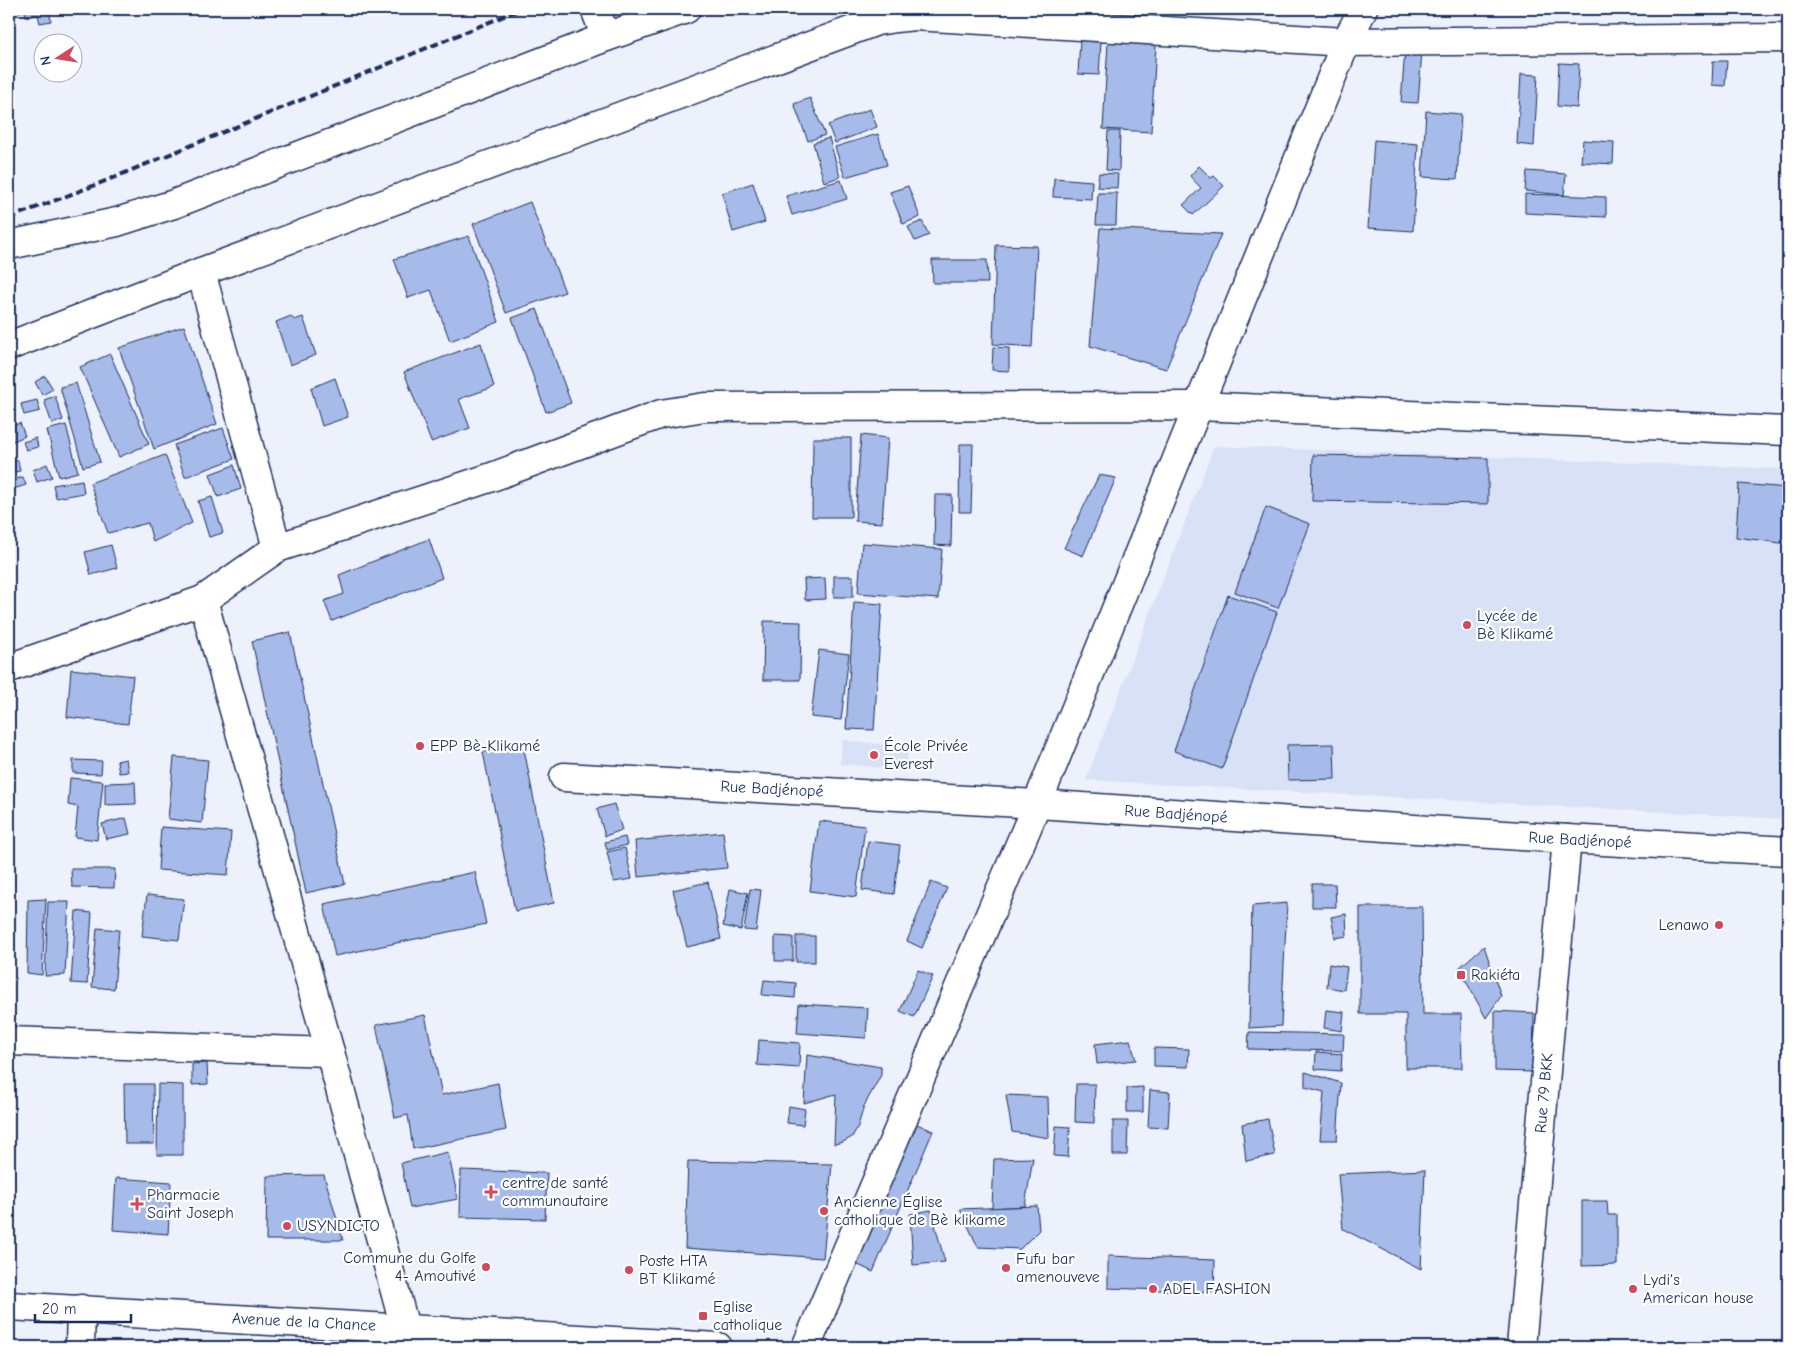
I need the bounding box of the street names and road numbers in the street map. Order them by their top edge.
street label: Rue Badjénopé [720,777,824,801]
street label: Rue Badjénopé [1124,801,1228,827]
street label: Rue Badjénopé [1528,828,1632,852]
street label: Rue 79 BKK [1532,1052,1556,1134]
street label: Avenue de la Chance [232,1309,376,1335]

